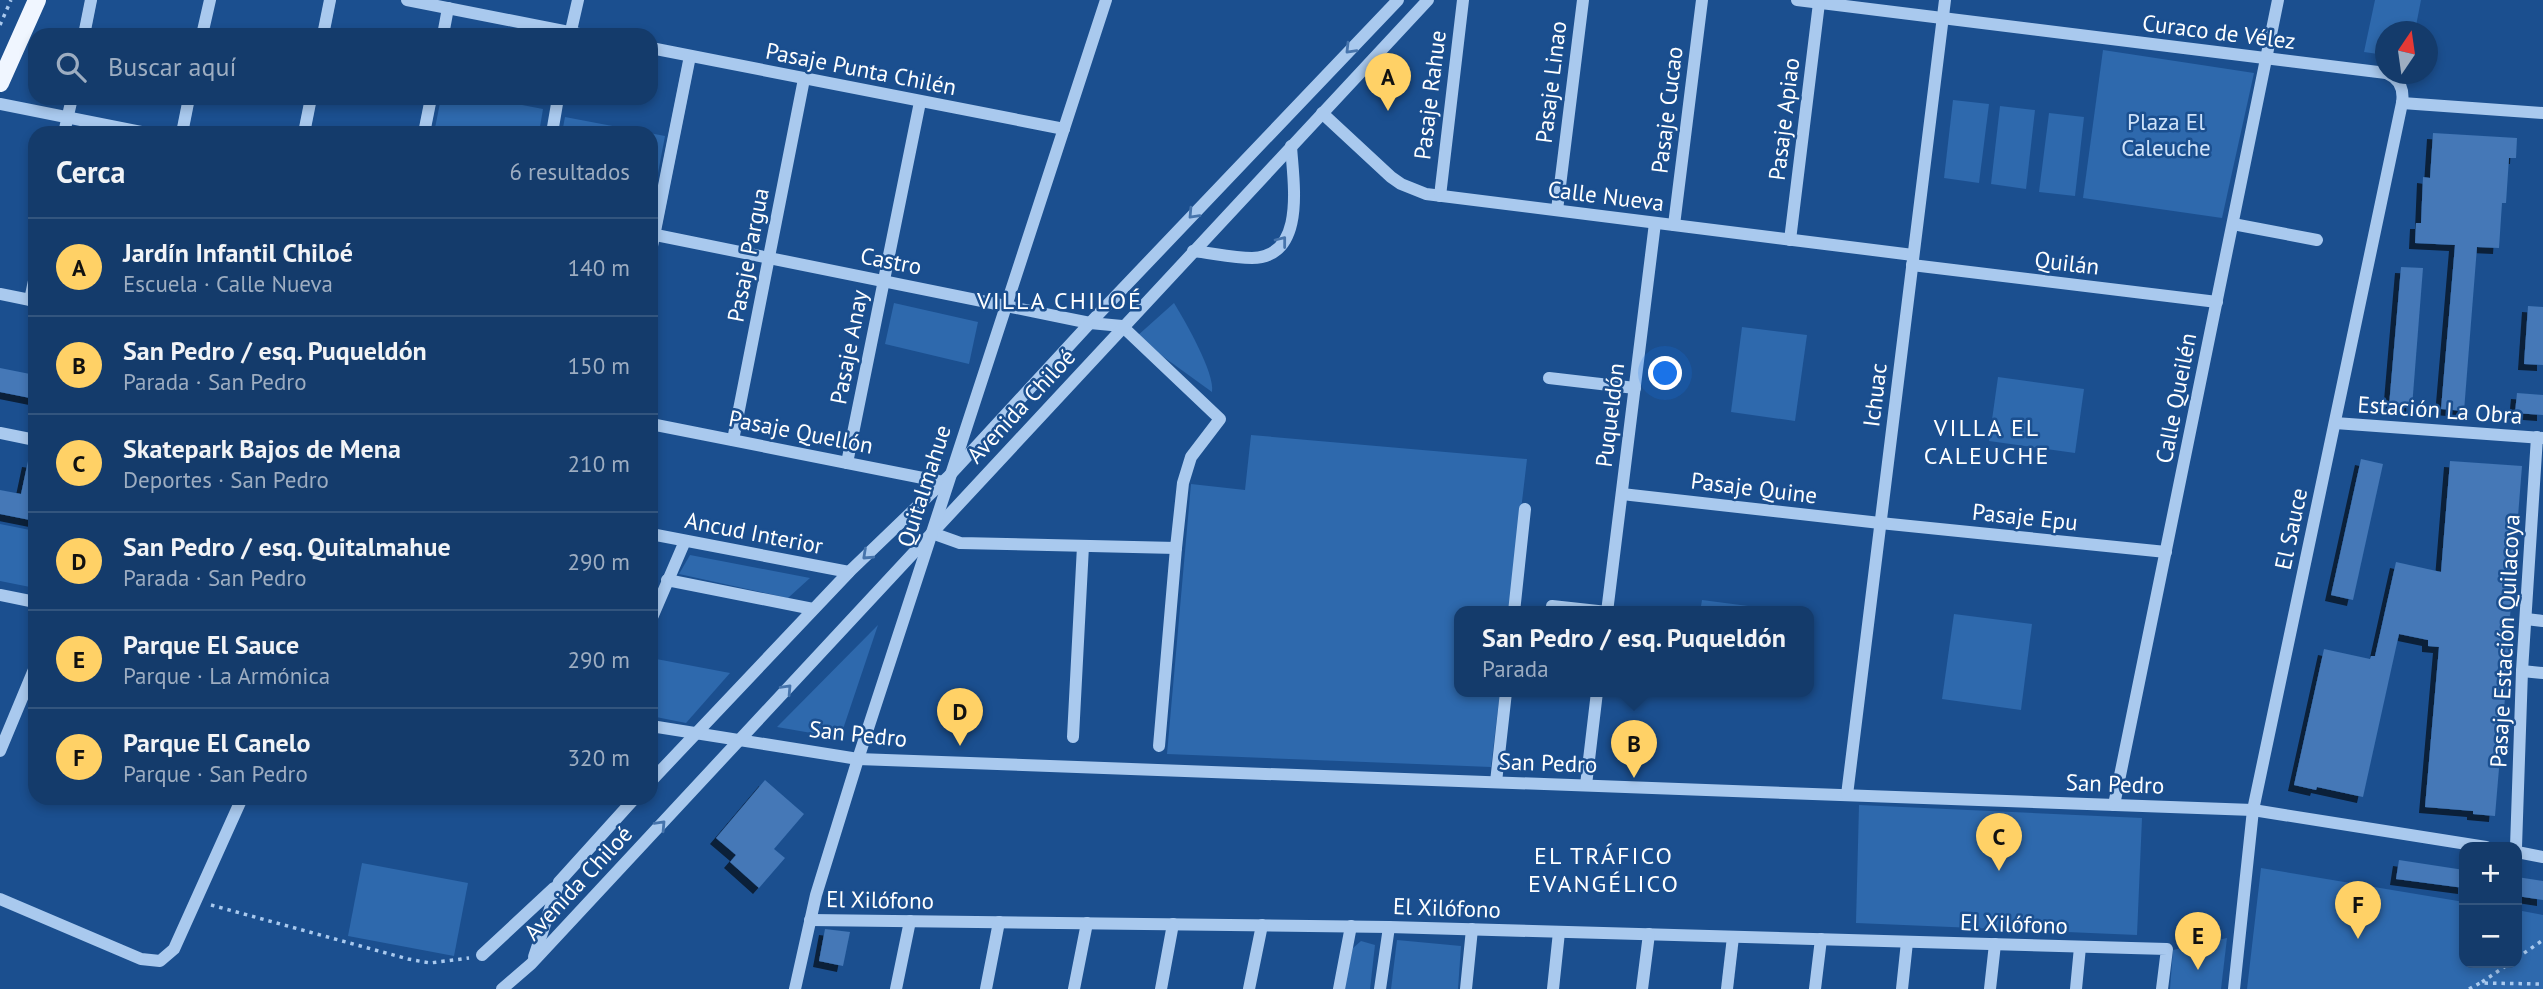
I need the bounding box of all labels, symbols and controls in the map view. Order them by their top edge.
street label: Curaco de Vélez [2141,8,2297,55]
street label: Pasaje Linao [1529,19,1572,145]
north arrow [2375,21,2438,84]
search box [28,28,658,105]
street label: Pasaje Rahue [1407,29,1452,161]
street label: Pasaje Punta Chilén [763,36,959,101]
one-way arrow [1346,41,1359,54]
street label: Pasaje Cucao [1644,45,1689,175]
icon: search [52,48,90,86]
text: Buscar aquí [108,50,236,83]
pin: A [1365,53,1411,111]
street label: Pasaje Apiao [1762,56,1805,182]
park label: Plaza El Caleuche [2121,107,2211,162]
text: Cerca [56,152,125,191]
text: 6 resultados [509,157,630,186]
street label: Calle Nueva [1546,174,1666,217]
street label: Pasaje Pargua [720,185,775,324]
one-way arrow [1189,206,1202,219]
text: Jardín Infantil Chiloé [123,236,353,269]
one-way arrow [1273,237,1286,249]
street label: Castro [858,240,924,281]
street label: Quilán [2033,244,2101,281]
text: A [72,253,86,282]
text: 140 m [568,253,630,282]
text: Escuela · Calle Nueva [123,269,333,298]
district label: VILLA CHILOÉ [976,285,1143,316]
street label: Pasaje Anay [823,287,874,407]
street label: Calle Queilén [2149,330,2202,466]
text: San Pedro / esq. Puqueldón [123,334,427,367]
street label: Avenida Chiloé [960,342,1081,469]
text: B [72,351,86,380]
text: 150 m [568,351,630,380]
your location [1648,356,1682,390]
street label: Puqueldón [1589,361,1630,469]
street label: Ichuac [1856,361,1893,428]
text: Parada · San Pedro [123,367,306,396]
street label: Estación La Obra [2357,389,2523,430]
street label: Pasaje Quellón [726,403,876,460]
district label: VILLA EL CALEUCHE [1924,412,2050,471]
street label: Quitalmahue [890,421,957,551]
text: Skatepark Bajos de Mena [123,432,401,465]
text: C [73,449,85,478]
text: 210 m [568,449,630,478]
text: Deportes · San Pedro [123,465,329,494]
street label: Pasaje Quine [1689,465,1819,510]
street label: El Sauce [2268,485,2313,572]
street label: Pasaje Epu [1971,497,2079,536]
street label: Ancud Interior [683,505,826,560]
street label: Pasaje Estación Quilacoya [2483,514,2526,768]
text: San Pedro / esq. Quitalmahue [123,530,451,563]
text: D [72,547,86,576]
text: 290 m [568,547,630,576]
one-way arrow [862,547,875,559]
text: Parada · San Pedro [123,563,306,592]
popup [1454,606,1814,697]
text: San Pedro / esq. Puqueldón [1482,621,1786,654]
text: Parque El Sauce [123,628,299,661]
text: E [73,645,85,674]
text: 290 m [568,645,630,674]
text: Parada [1482,654,1549,683]
text: Parque · La Armónica [123,661,330,690]
one-way arrow [778,684,791,697]
pin: D [937,688,983,746]
street label: San Pedro [808,714,909,753]
pin: B [1611,720,1657,778]
text: Parque El Canelo [123,726,310,759]
text: F [73,743,85,772]
text: 320 m [568,743,630,772]
street label: San Pedro [1498,746,1598,779]
text: Parque · San Pedro [123,759,308,788]
street label: San Pedro [2065,767,2165,800]
pin: C [1976,813,2022,871]
street label: Avenida Chiloé [517,819,638,946]
one-way arrow [652,820,665,833]
district label: EL TRÁFICO EVANGÉLICO [1528,840,1680,899]
map controls [2459,842,2522,968]
button: + [2459,842,2522,905]
pin: F [2335,881,2381,939]
street label: El Xilófono [826,884,934,915]
street label: El Xilófono [1393,891,1501,924]
button: − [2459,905,2522,968]
street label: El Xilófono [1960,907,2068,940]
pin: E [2175,912,2221,970]

